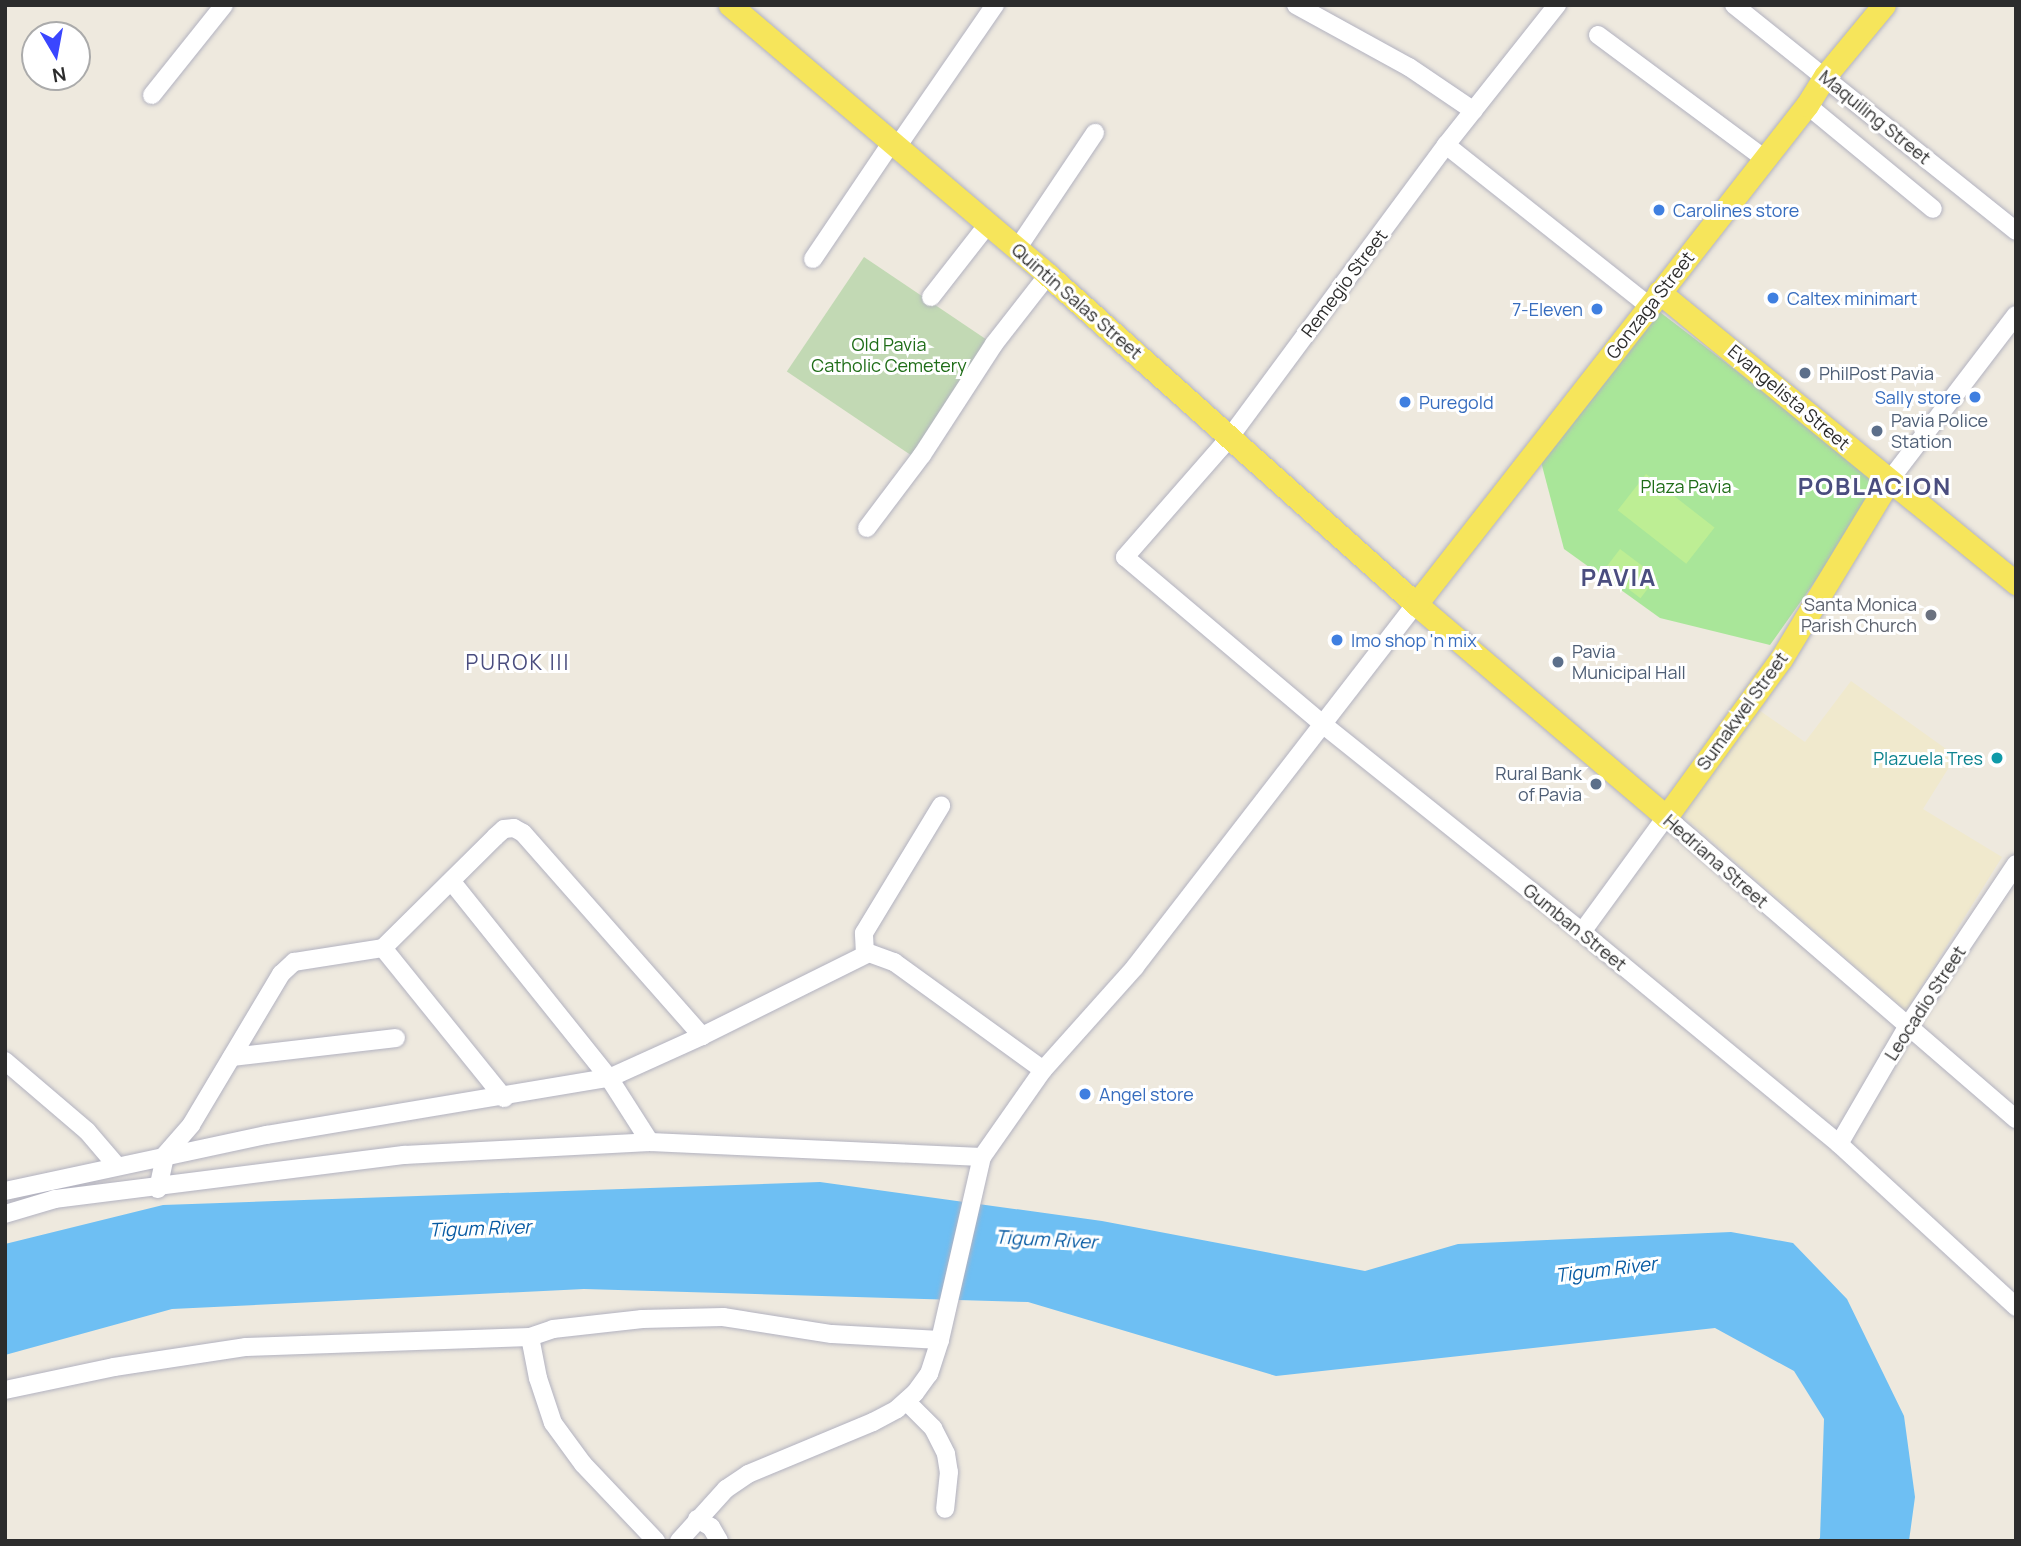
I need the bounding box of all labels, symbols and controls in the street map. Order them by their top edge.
north arrow [21,21,91,91]
text: N [50,61,68,89]
street label: Maquiling Street [1815,66,1935,168]
place label: Carolines store [1673,199,1799,221]
marker: Carolines store [1651,202,1667,218]
street label: Remegio Street [1296,225,1392,341]
street label: Quintin Salas Street [1007,239,1147,363]
street label: Gonzaga Street [1601,247,1699,363]
place label: Caltex minimart [1787,287,1917,309]
marker: Caltex minimart [1765,290,1781,306]
place label: 7-Eleven [1512,298,1583,320]
marker: 7-Eleven [1589,301,1605,317]
park label: Old Pavia Catholic Cemetery [811,334,967,376]
street label: Evangelista Street [1724,340,1854,454]
place label: PhilPost Pavia [1819,362,1934,384]
marker: PhilPost Pavia [1797,365,1813,381]
place label: Sally store [1875,386,1961,408]
marker: Sally store [1967,389,1983,405]
place label: Puregold [1419,391,1494,413]
marker: Puregold [1397,394,1413,410]
place label: Pavia Police Station [1891,410,1988,452]
marker: Pavia Police Station [1869,423,1885,439]
district label: POBLACION [1799,472,1951,500]
park label: Plaza Pavia [1640,475,1732,497]
district label: PAVIA [1581,563,1657,591]
place label: Santa Monica Parish Church [1801,594,1917,636]
marker: Santa Monica Parish Church [1923,607,1939,623]
place label: Imo shop 'n mix [1351,629,1477,651]
marker: Imo shop 'n mix [1329,632,1345,648]
place label: Pavia Municipal Hall [1572,641,1686,684]
street label: Sumakwel Street [1692,648,1792,774]
district label: PUROK III [467,649,569,675]
marker: Pavia Municipal Hall [1550,654,1566,670]
place label: Plazuela Tres [1873,747,1983,769]
marker: Plazuela Tres [1989,750,2005,766]
place label: Rural Bank of Pavia [1495,763,1582,806]
marker: Rural Bank of Pavia [1588,776,1604,792]
street label: Hedriana Street [1659,810,1773,912]
street label: Gumban Street [1519,879,1631,975]
street label: Leocadio Street [1880,942,1970,1064]
place label: Angel store [1099,1083,1194,1105]
marker: Angel store [1077,1086,1093,1102]
water label: Tigum River [429,1216,531,1242]
water label: Tigum River [995,1226,1097,1254]
water label: Tigum River [1554,1252,1658,1288]

